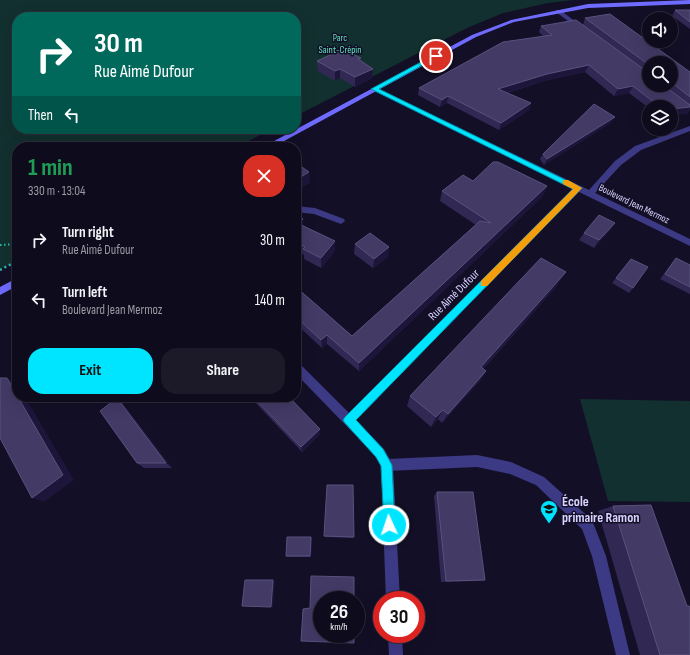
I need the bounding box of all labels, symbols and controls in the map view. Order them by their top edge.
map controls [642,12,678,136]
button: sound [642,12,678,48]
text: 30 m [94,27,143,60]
icon: right [28,28,80,80]
park label: Parc Saint-Crépin [319,32,361,56]
pin [419,39,453,73]
icon: arrive [425,45,447,67]
button: search [642,56,678,92]
text: Rue Aimé Dufour [94,61,194,82]
button: layers [642,100,678,136]
icon: left [61,104,83,126]
text: Then [28,106,53,125]
text: 1 min [28,153,73,182]
button: close [243,155,285,197]
street label: Boulevard Jean Mermoz [597,182,672,227]
text: 330 m · 13:04 [28,183,86,199]
text: Turn right [62,223,114,242]
icon: right [28,229,50,251]
text: 30 m [260,231,285,250]
text: Rue Aimé Dufour [62,242,134,258]
street label: Rue Aimé Dufour [425,266,483,324]
text: Turn left [62,283,107,302]
icon: left [28,289,50,311]
text: 140 m [255,291,285,310]
text: Boulevard Jean Mermoz [62,302,163,318]
button: Exit [28,348,153,394]
button: Share [161,348,285,394]
place label: École primaire Ramon [562,493,639,526]
school or university icon: École primaire Ramon [539,499,559,524]
position arrow [368,504,410,546]
speed limit sign: 30 [373,591,425,643]
text: 26 [330,600,348,624]
text: km/h [330,621,348,633]

